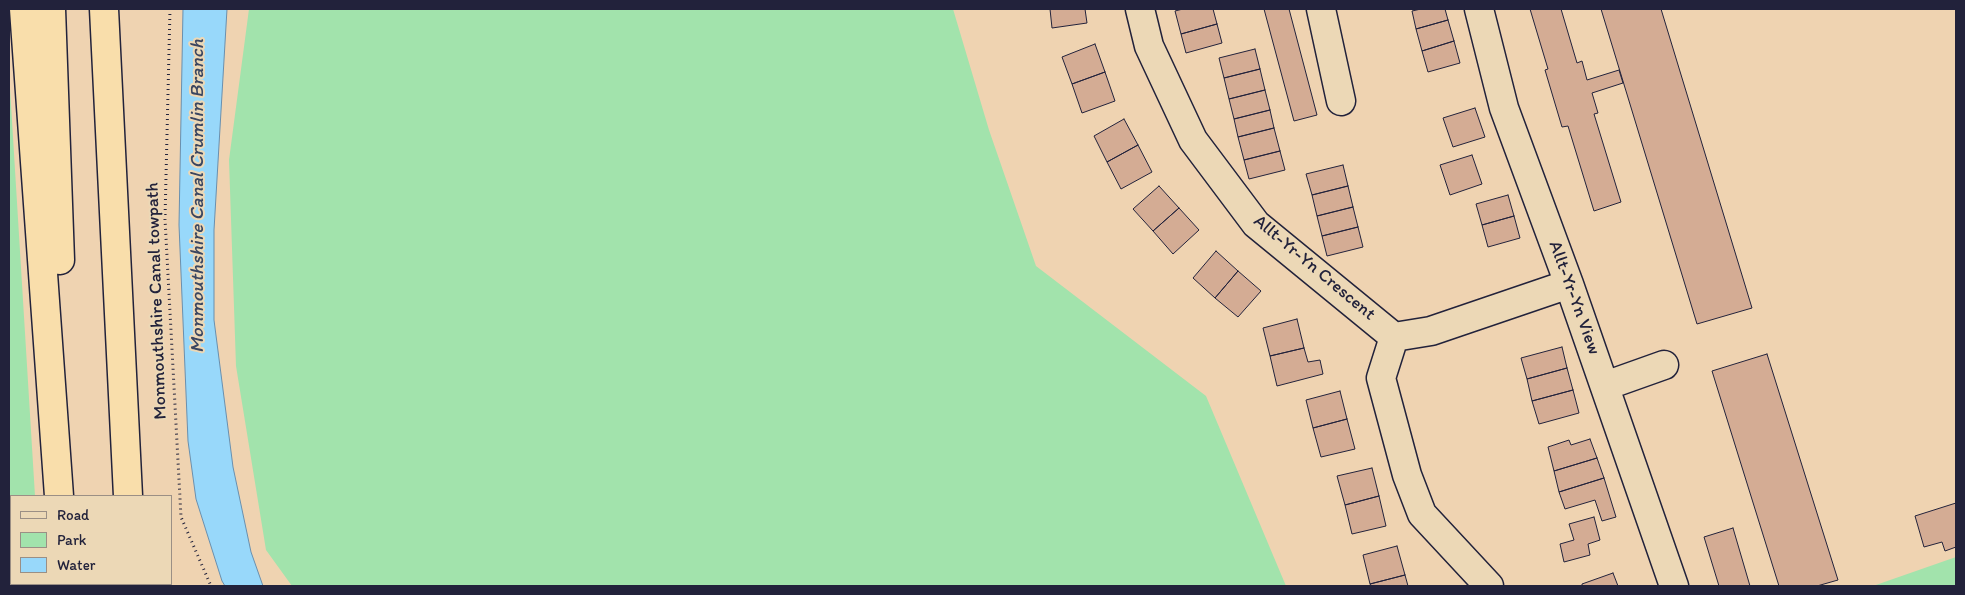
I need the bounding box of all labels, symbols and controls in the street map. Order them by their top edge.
water label: Monmouthshire Canal Crumlin Branch [187,39,209,353]
street label: Monmouthshire Canal towpath [142,182,172,420]
street label: Allt-Yr-Yn Crescent [1249,211,1379,325]
street label: Allt-Yr-Yn View [1543,238,1605,358]
legend [10,495,172,585]
text: Road [57,506,89,524]
text: Park [57,531,87,549]
text: Water [57,556,95,574]

